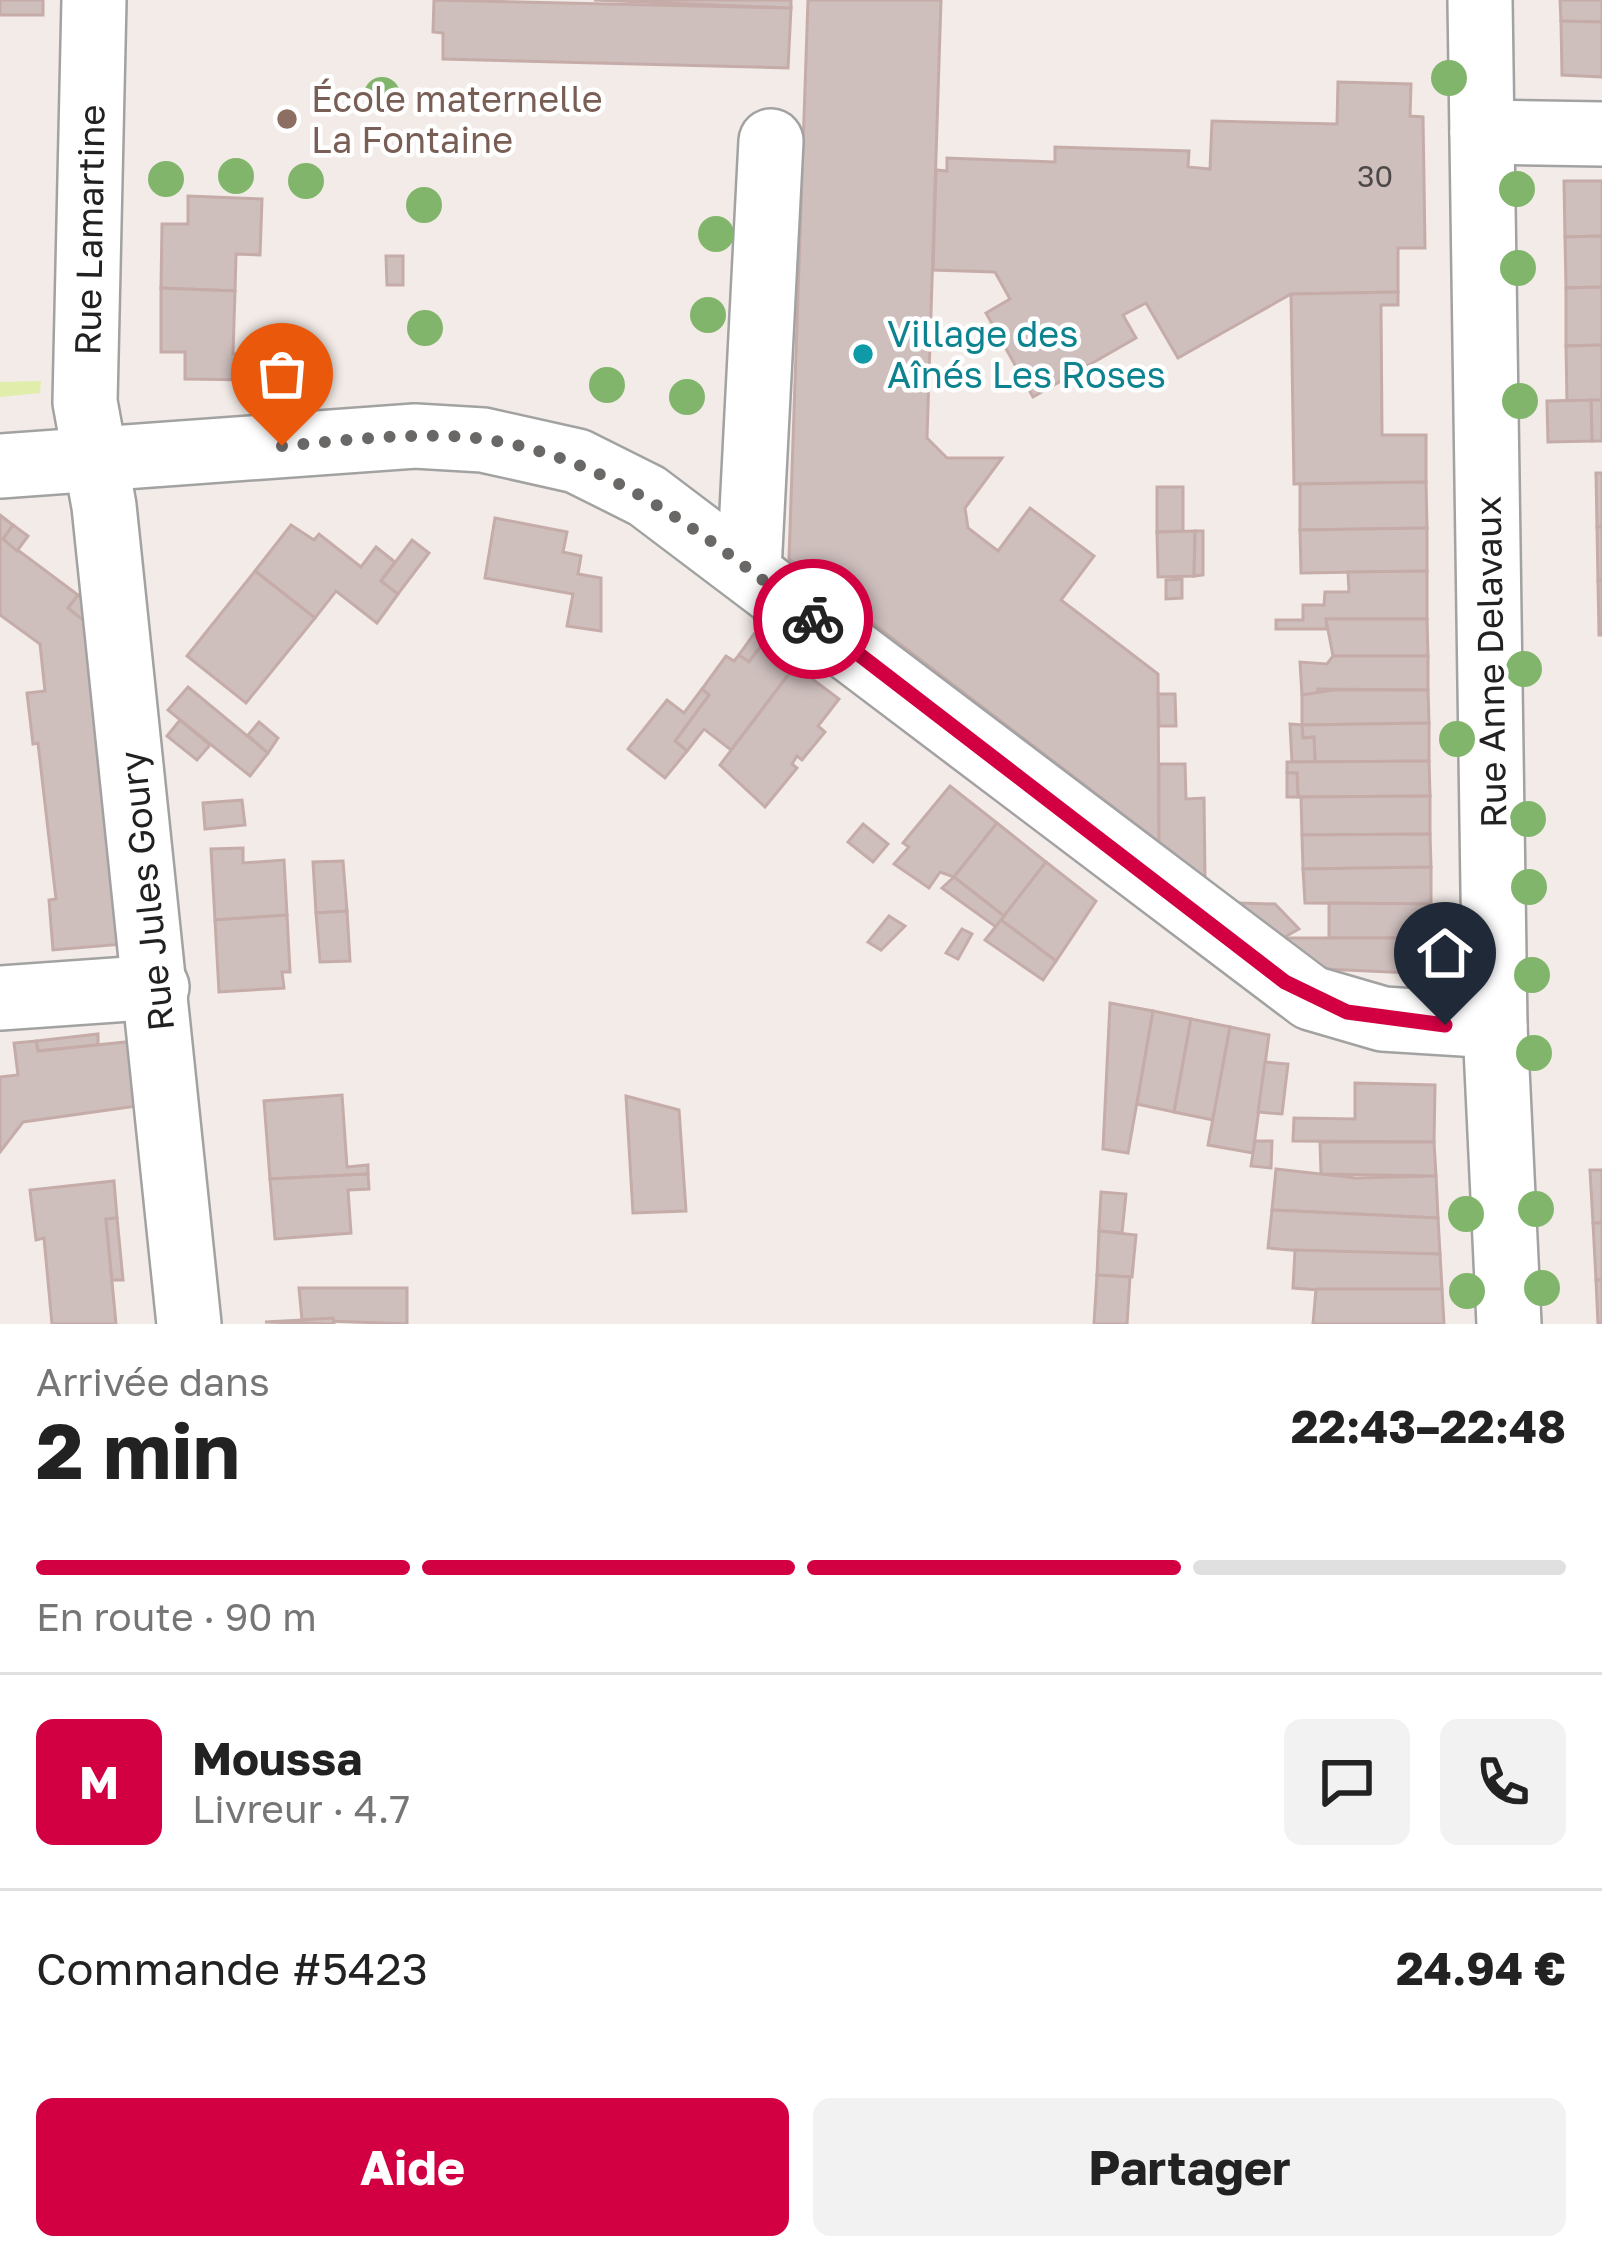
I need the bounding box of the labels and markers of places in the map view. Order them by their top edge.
place label: École maternelle La Fontaine [311,77,603,161]
marker: École maternelle La Fontaine [274,106,300,132]
place label: Village des Aînés Les Roses [887,312,1166,396]
pin [231,323,333,446]
marker: Village des Aînés Les Roses [850,341,876,367]
pin [1394,902,1496,1025]

